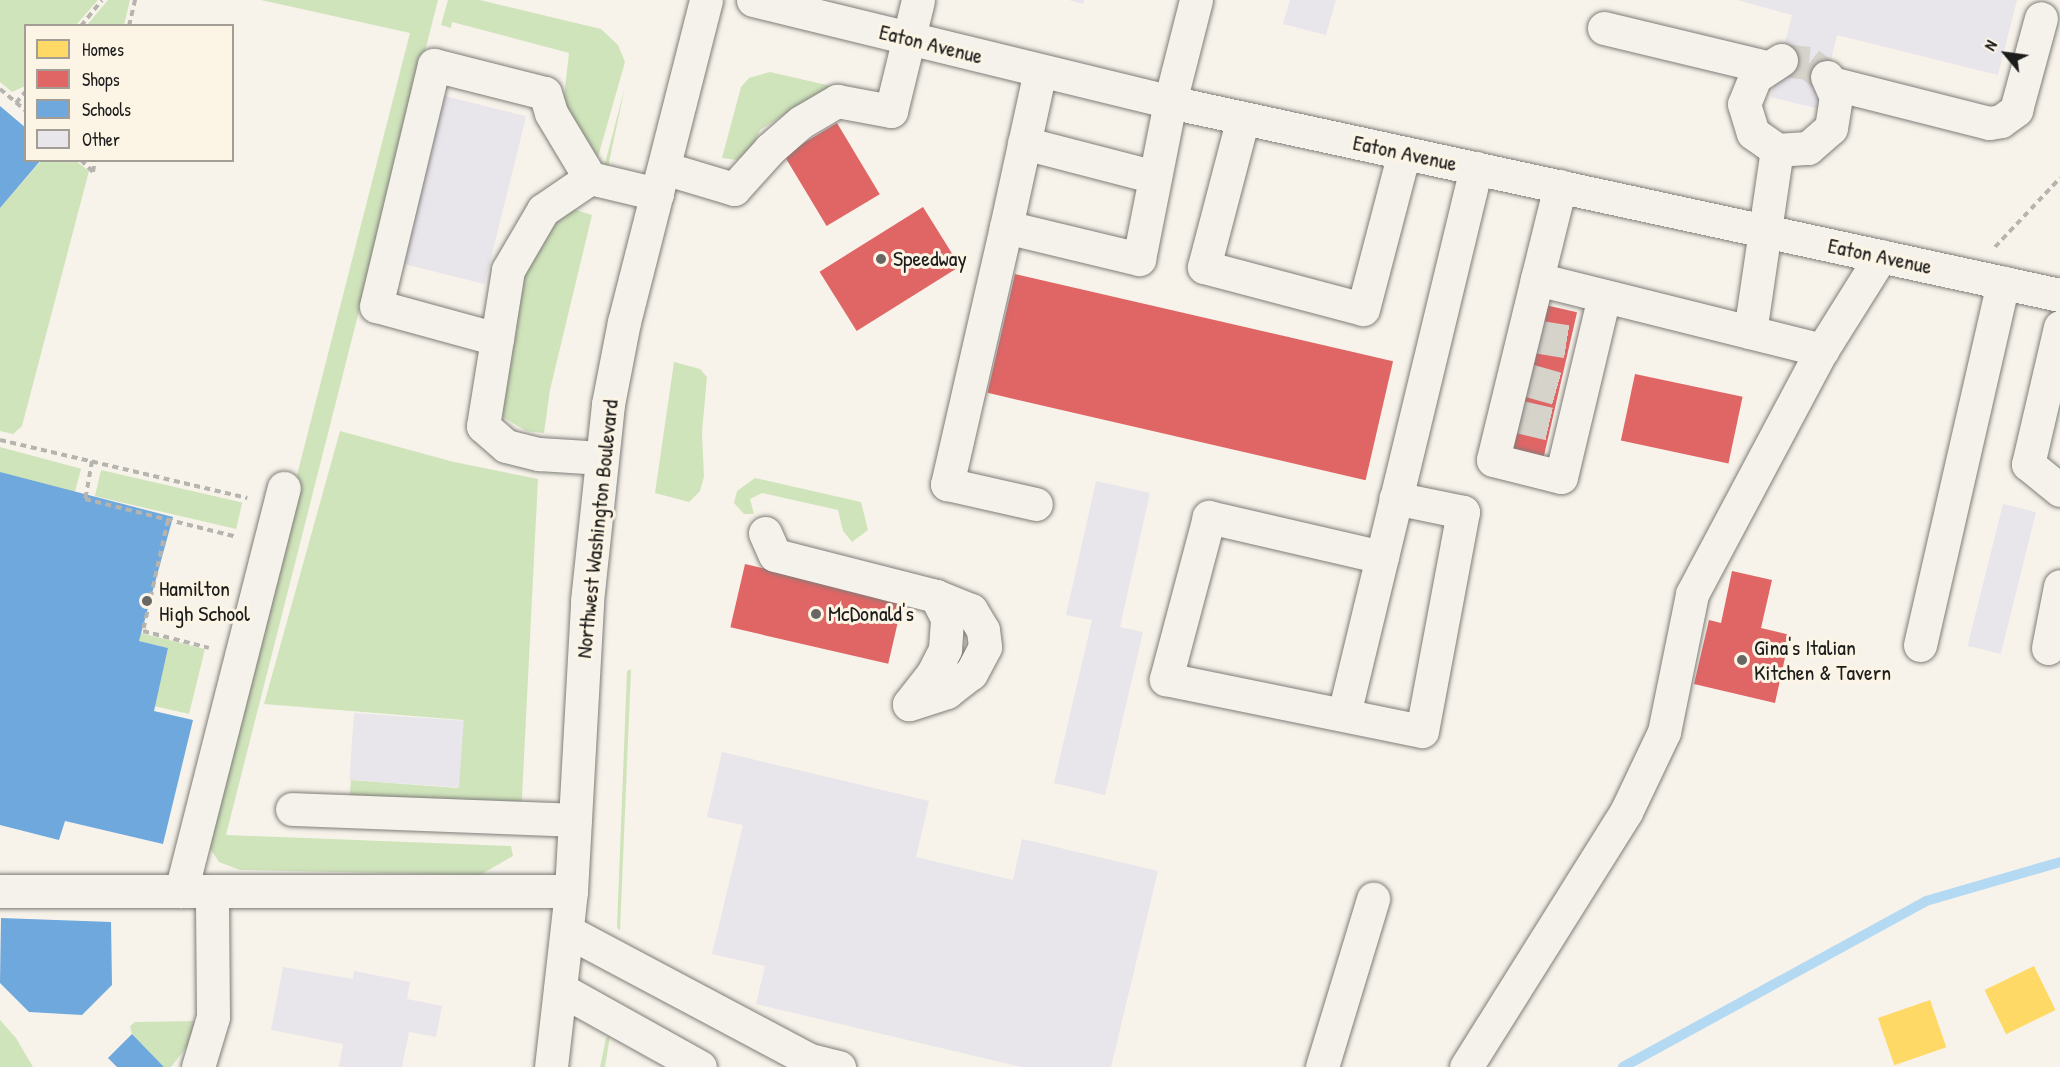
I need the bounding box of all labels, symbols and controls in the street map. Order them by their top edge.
street label: Eaton Avenue [877,18,985,70]
legend [24,24,234,162]
north arrow [1976,24,2036,84]
text: N [1979,36,2002,54]
text: Homes [82,37,124,62]
text: Shops [82,67,120,92]
text: Schools [82,97,131,122]
text: Other [82,127,120,152]
street label: Eaton Avenue [1351,129,1459,177]
street label: Eaton Avenue [1826,232,1934,280]
place label: Speedway [893,246,967,272]
marker: Speedway [874,252,888,266]
street label: Northwest Washington Boulevard [570,398,624,660]
place label: Hamilton High School [159,575,250,626]
marker: Hamilton High School [140,594,154,608]
place label: McDonald's [828,601,914,627]
marker: McDonald's [809,607,823,621]
place label: Gina's Italian Kitchen & Tavern [1754,634,1891,686]
marker: Gina's Italian Kitchen & Tavern [1735,653,1749,667]

